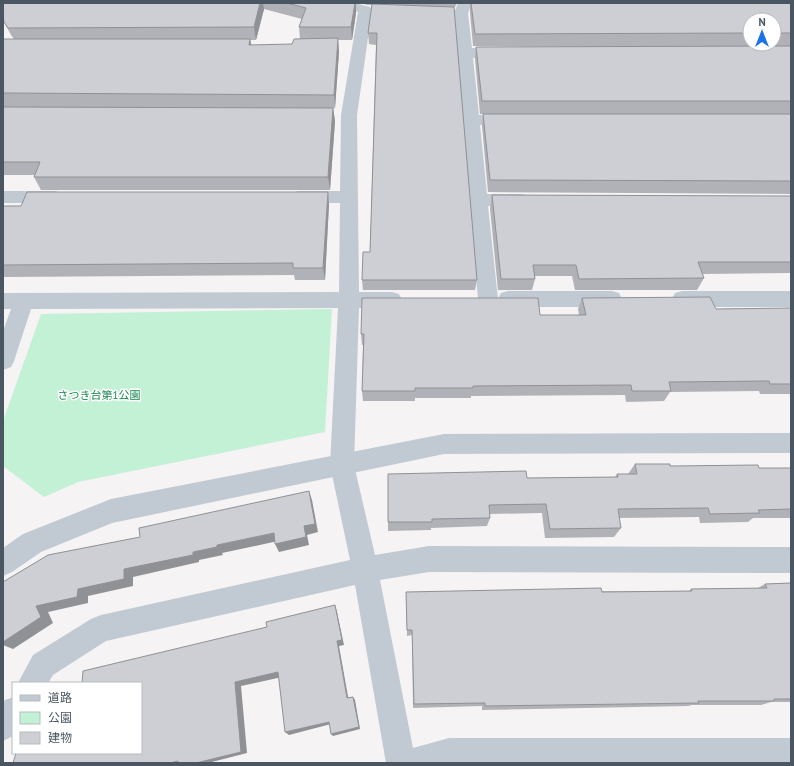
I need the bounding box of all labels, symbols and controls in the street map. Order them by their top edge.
north arrow [742,12,782,52]
text: N [758,15,766,29]
park label: さつき台第1公園 [58,388,141,402]
legend [12,682,142,754]
text: 道路 [48,690,72,705]
text: 公園 [48,710,72,725]
text: 建物 [48,730,72,745]

